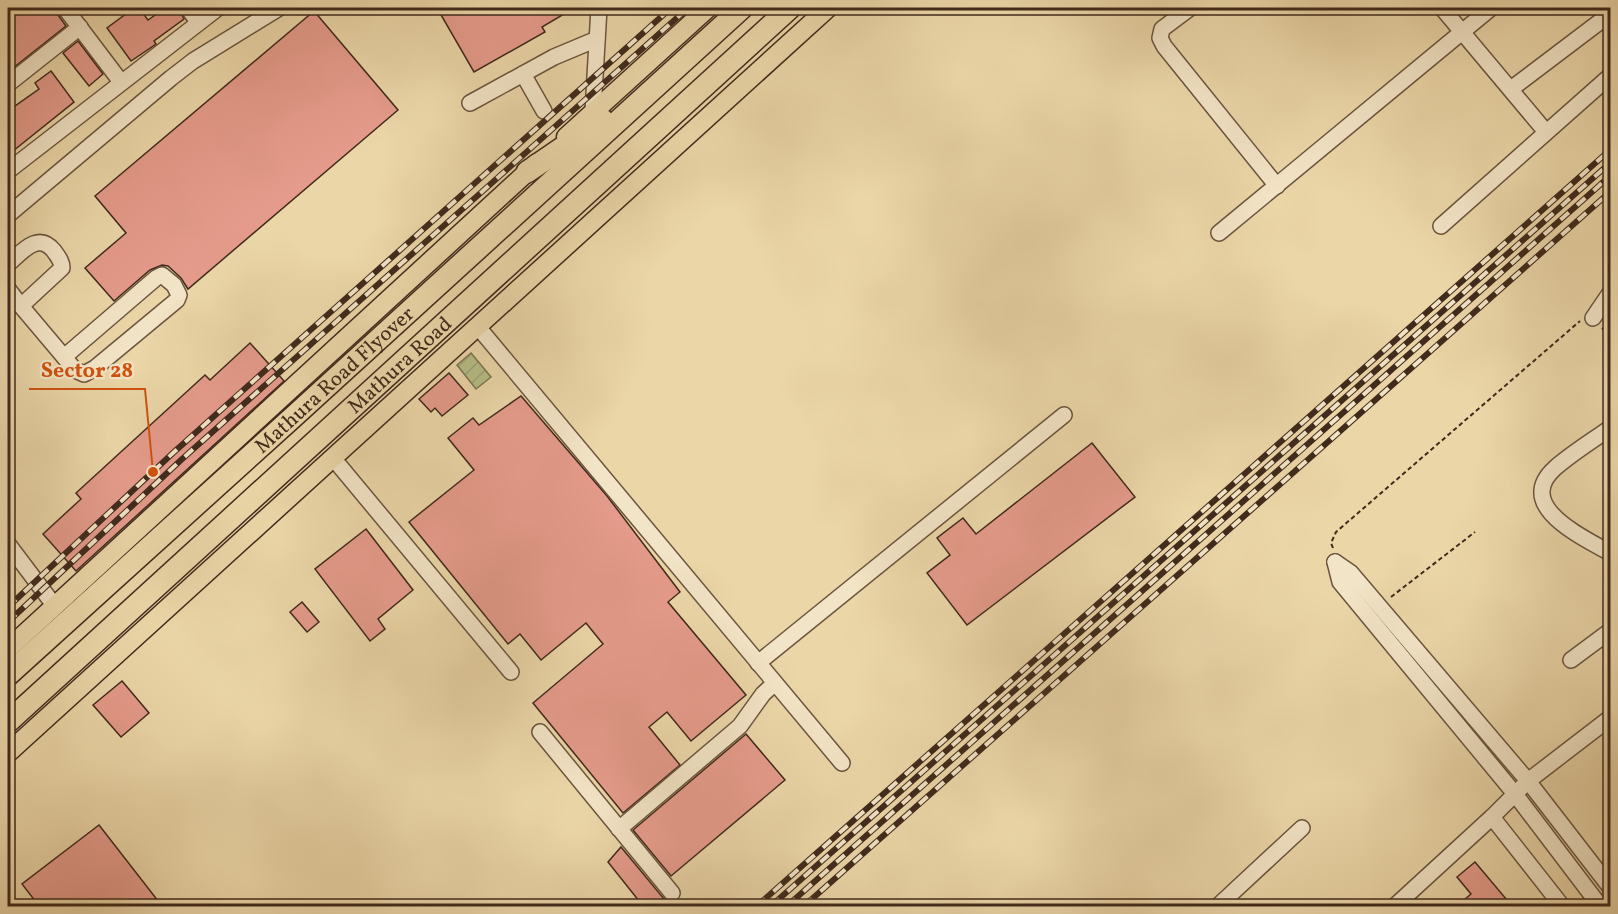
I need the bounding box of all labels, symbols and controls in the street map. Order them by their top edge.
street label: Mathura Road Flyover [249,300,421,461]
street label: Mathura Road [342,310,459,421]
callout: Sector 28 [29,349,145,389]
text: Sector 28 [41,356,133,387]

